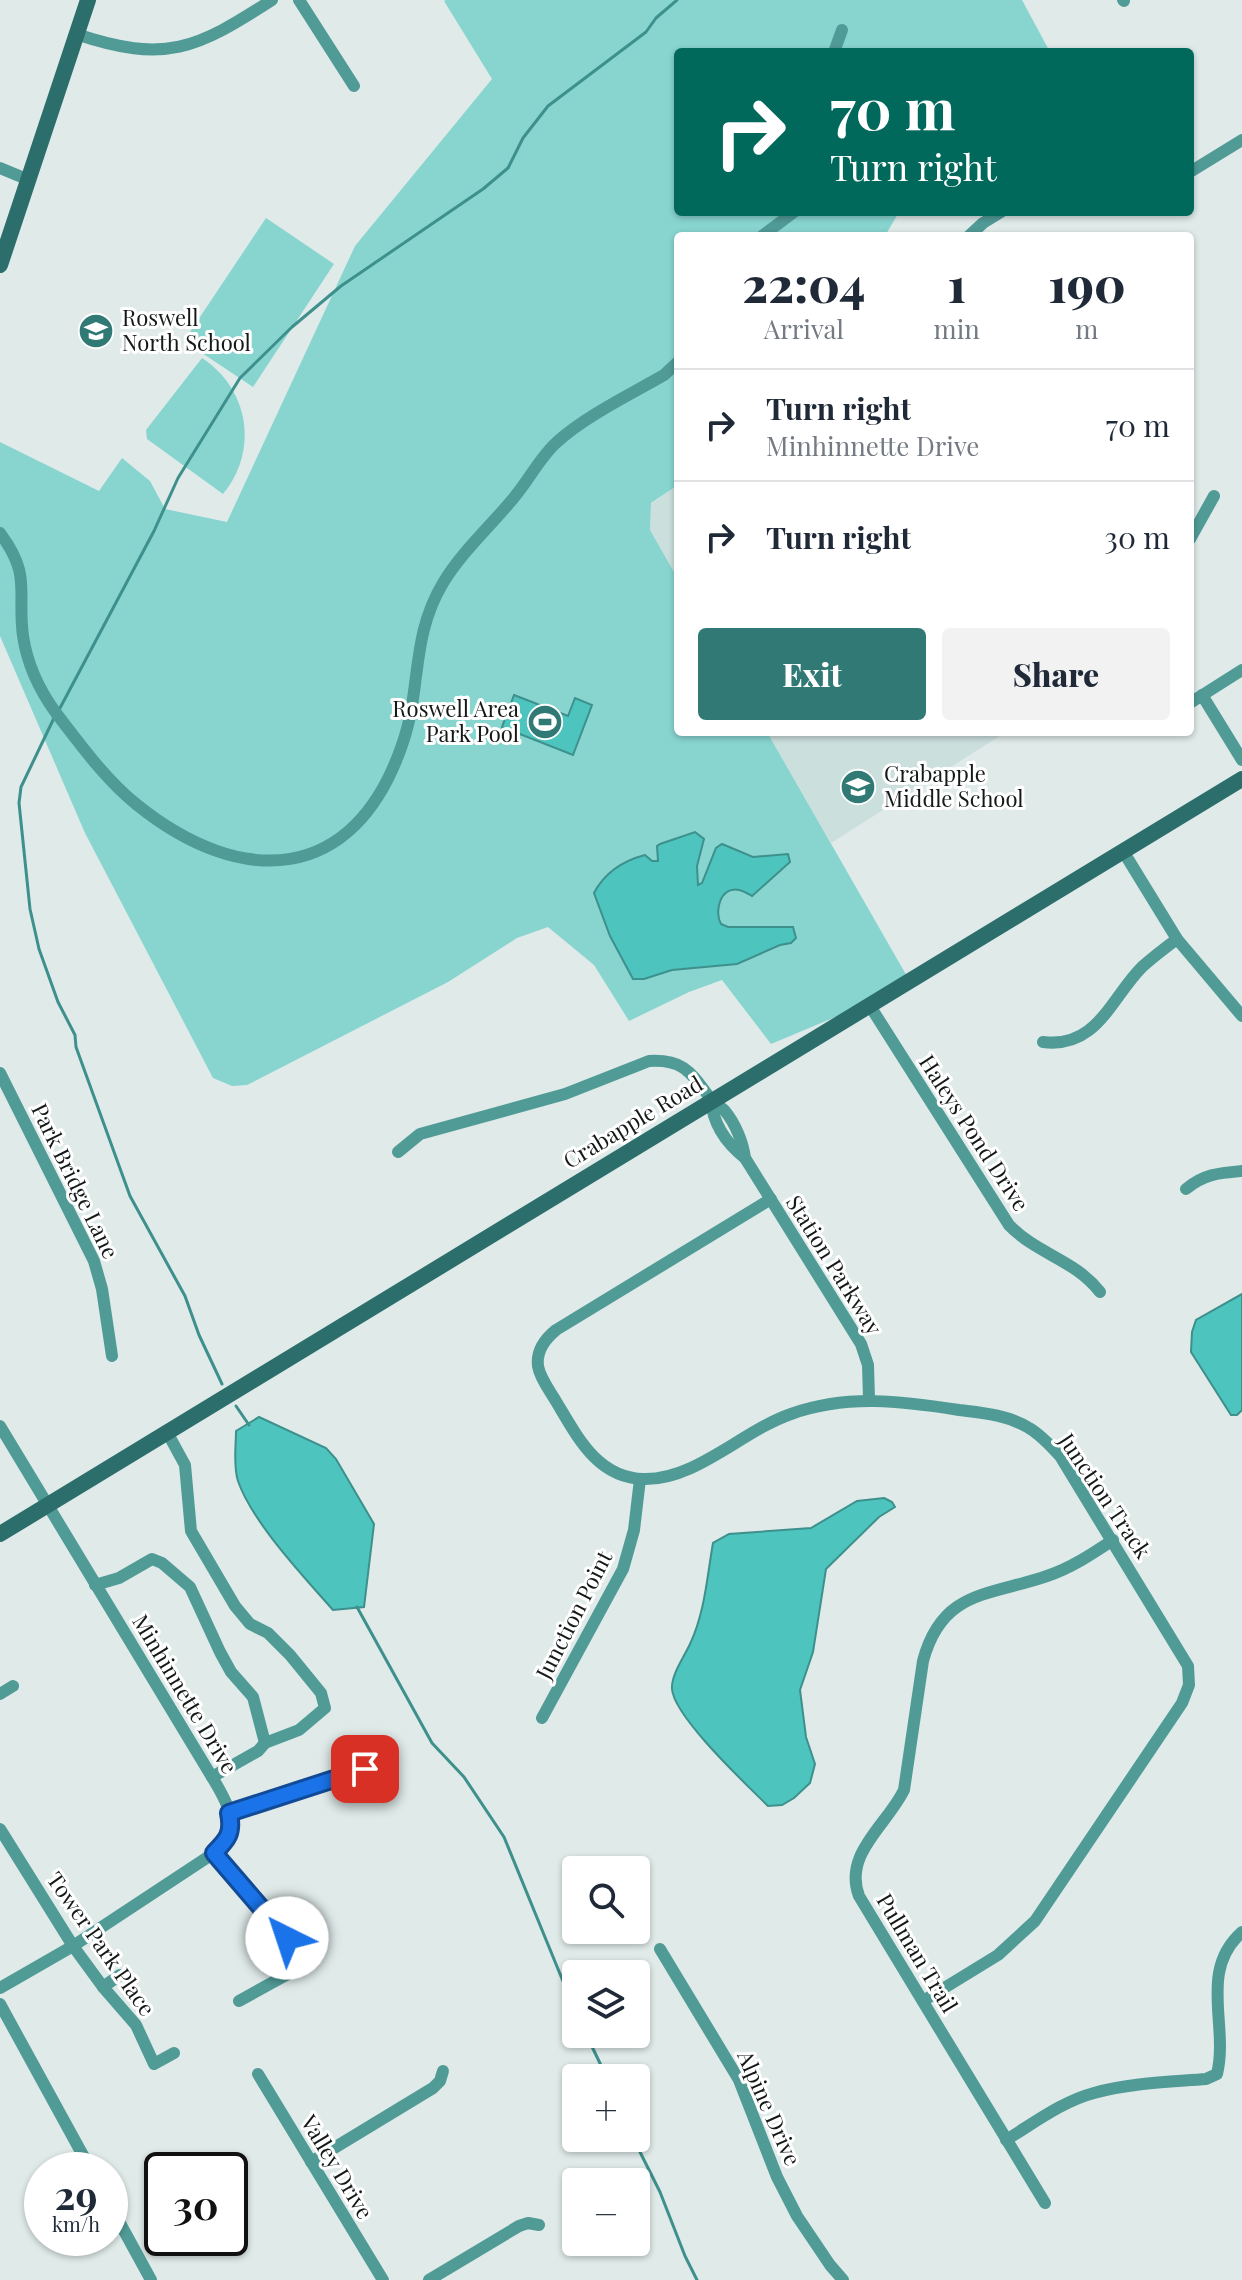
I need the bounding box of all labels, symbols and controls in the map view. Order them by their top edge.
text: 70 m [830,70,955,145]
icon: right [698,80,802,184]
text: Turn right [830,142,997,190]
text: 22:04 [742,251,865,315]
text: 1 [947,251,966,315]
text: 190 [1048,251,1126,315]
place label: Roswell North School [122,302,251,357]
text: Arrival [764,311,844,346]
text: min [934,311,980,346]
text: m [1075,311,1098,346]
school or university icon: Roswell North School [77,312,115,350]
text: Turn right [766,388,911,428]
icon: right [698,403,742,447]
text: 70 m [1106,405,1170,445]
text: Minhinnette Drive [766,428,980,463]
icon: right [698,515,742,559]
text: Turn right [766,517,911,557]
text: 30 m [1104,517,1170,557]
button: Exit [698,628,926,720]
button: Share [942,628,1170,720]
place label: Roswell Area Park Pool [392,693,519,748]
sports icon: Roswell Area Park Pool [526,703,564,741]
place label: Crabapple Middle School [884,758,1024,813]
school or university icon: Crabapple Middle School [839,768,877,806]
street label: Haleys Pond Drive [913,1049,1037,1216]
street label: Crabapple Road [557,1068,708,1175]
street label: Park Bridge Lane [25,1098,126,1263]
street label: Station Parkway [780,1189,890,1340]
street label: Junction Track [1052,1426,1159,1564]
street label: Junction Point [527,1544,619,1685]
street label: Minhinnette Drive [126,1608,245,1779]
pin [331,1735,399,1803]
icon: arrive [343,1747,387,1791]
map controls [562,1856,650,2256]
button: search [562,1856,650,1944]
street label: Tower Park Place [41,1865,163,2021]
street label: Pullman Trail [871,1887,965,2018]
position arrow [245,1896,329,1980]
button: layers [562,1960,650,2048]
street label: Alpine Drive [731,2044,809,2170]
button: + [562,2064,650,2152]
street label: Valley Drive [294,2108,381,2224]
speed limit sign: 30 [144,2152,248,2256]
text: 29 [54,2167,98,2220]
button: − [562,2168,650,2256]
text: km/h [52,2210,100,2237]

